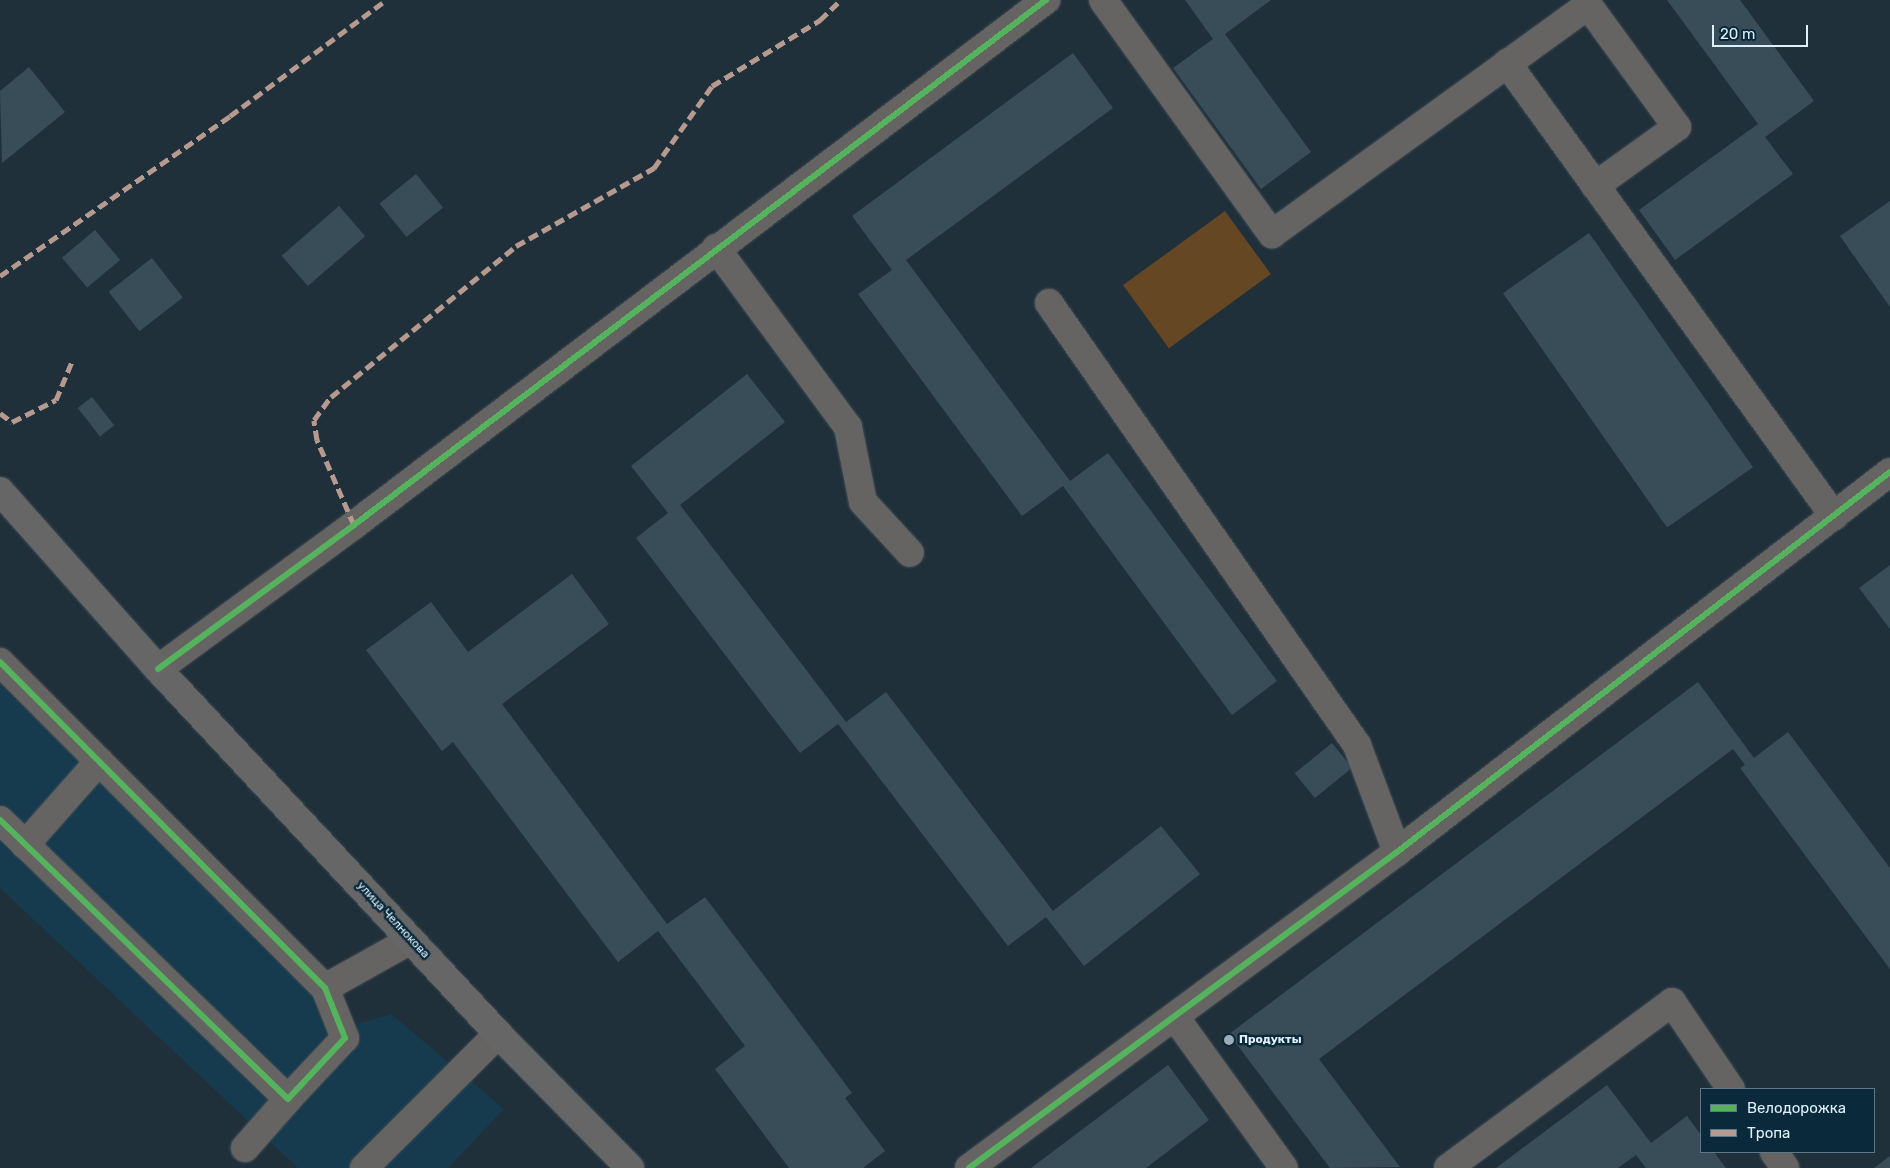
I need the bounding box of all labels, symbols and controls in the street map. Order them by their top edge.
scale bar [1715,15,1811,47]
text: 20 m [1720,25,1755,43]
street label: улица Челнокова [354,879,432,961]
place label: Продукты [1239,1033,1302,1047]
marker: Продукты [1223,1034,1235,1046]
legend [1700,1088,1875,1153]
text: Велодорожка [1747,1099,1846,1117]
text: Тропа [1747,1124,1790,1142]

